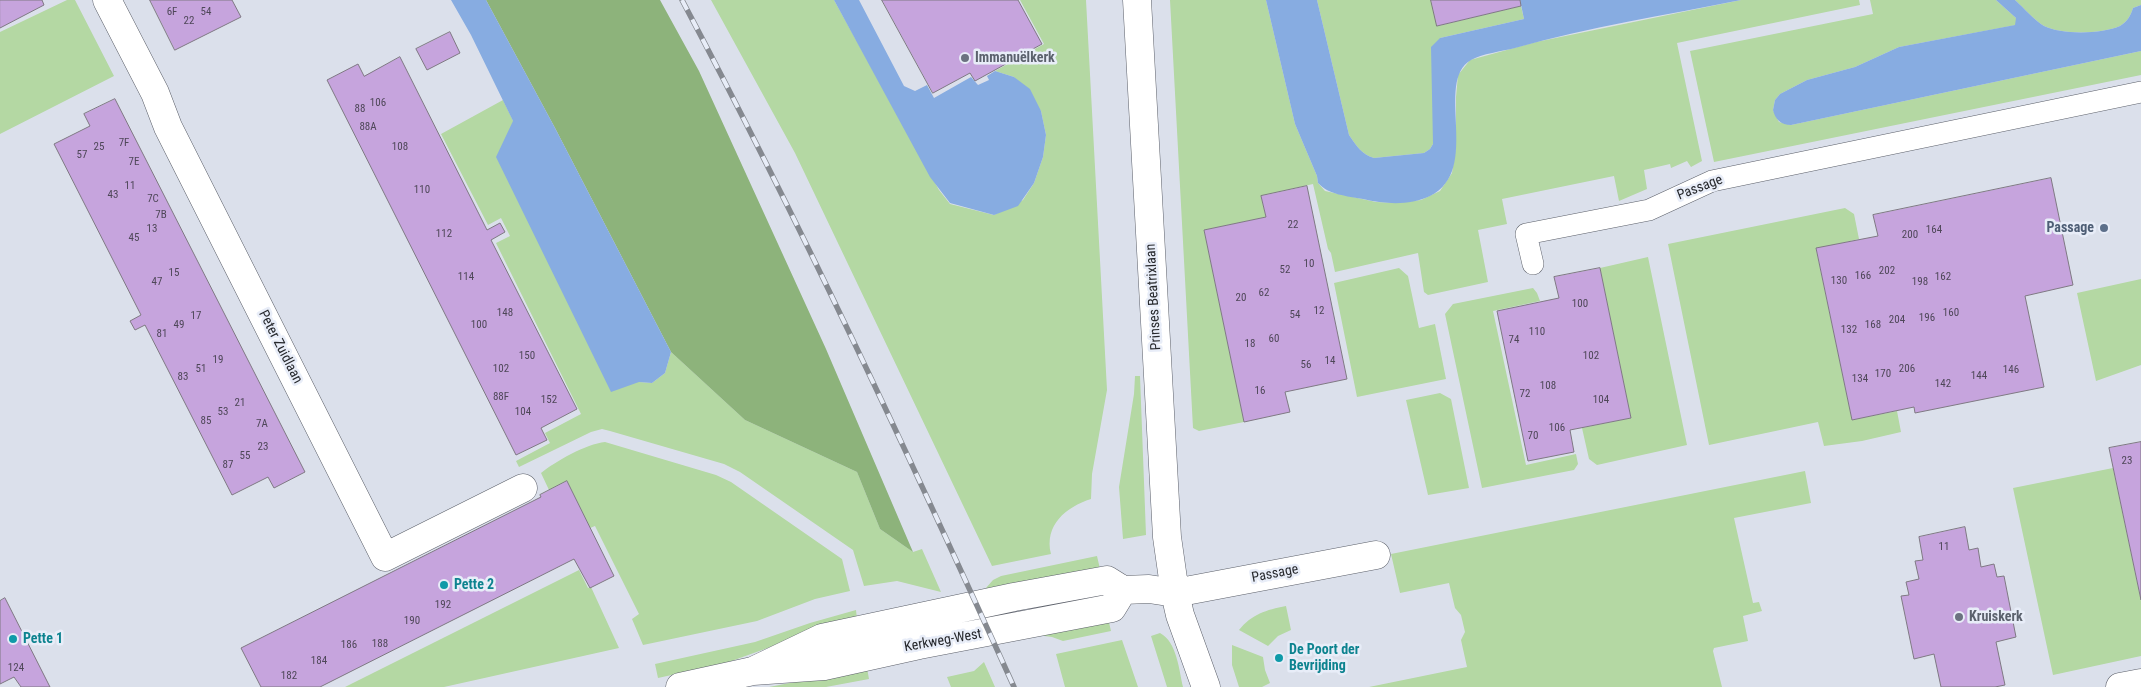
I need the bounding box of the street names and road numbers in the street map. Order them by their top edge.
street label: Passage [1675,172,1725,204]
street label: Prinses Beatrixlaan [1143,243,1165,351]
street label: Peter Zuidlaan [254,308,306,386]
street label: Passage [1250,561,1300,587]
street label: Kerkweg-West [903,626,983,656]

